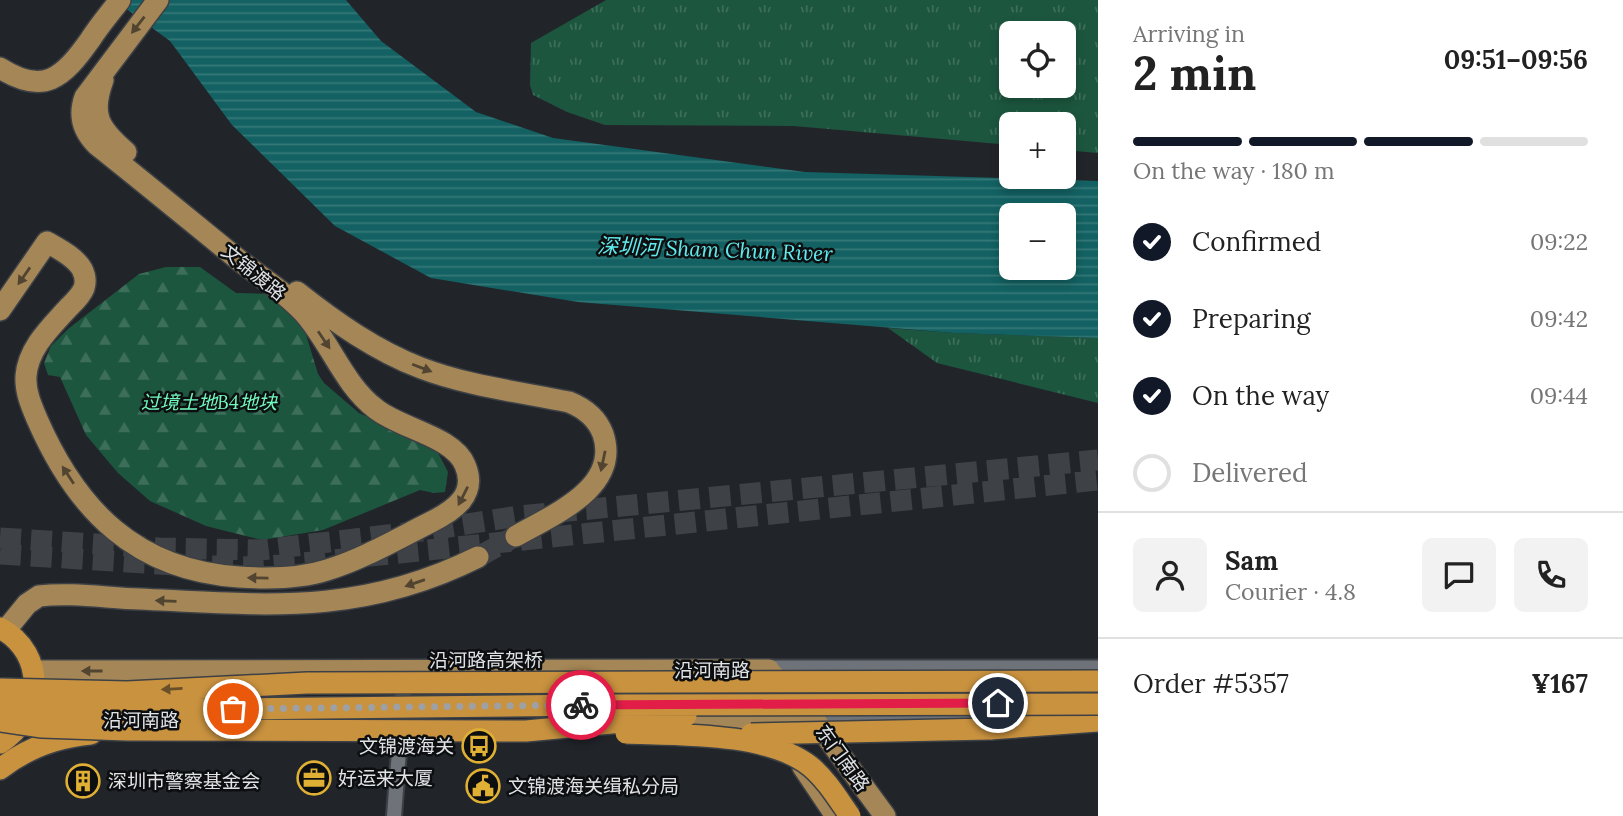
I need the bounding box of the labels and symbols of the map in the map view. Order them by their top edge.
one-way arrow [131,16,146,34]
water label: 深圳河 Sham Chun River [597,232,834,267]
street label: 文锦渡路 [217,239,291,305]
one-way arrow [17,267,31,285]
one-way arrow [317,331,331,349]
one-way arrow [412,362,433,373]
park label: 过境土地B4地块 [141,390,278,414]
one-way arrow [598,450,609,472]
one-way arrow [61,465,74,485]
one-way arrow [457,486,468,506]
one-way arrow [247,572,269,584]
one-way arrow [405,578,426,589]
one-way arrow [154,595,176,606]
street label: 沿河路高架桥 [429,648,543,672]
street label: 沿河南路 [674,658,750,682]
one-way arrow [81,665,103,677]
courier [546,670,616,740]
pin [968,673,1028,733]
pin [203,679,263,739]
one-way arrow [161,684,183,695]
street label: 沿河南路 [103,708,179,732]
street label: 东门南路 [811,720,875,796]
bus stop icon: 文锦渡海关 [460,727,498,765]
place label: 文锦渡海关 [359,734,454,758]
office icon: 好运来大厦 [295,759,333,797]
building icon: 深圳市警察基金会 [64,762,102,800]
place label: 好运来大厦 [338,766,433,790]
public building icon: 文锦渡海关缉私分局 [464,767,502,805]
place label: 深圳市警察基金会 [108,769,260,793]
place label: 文锦渡海关缉私分局 [508,774,679,798]

